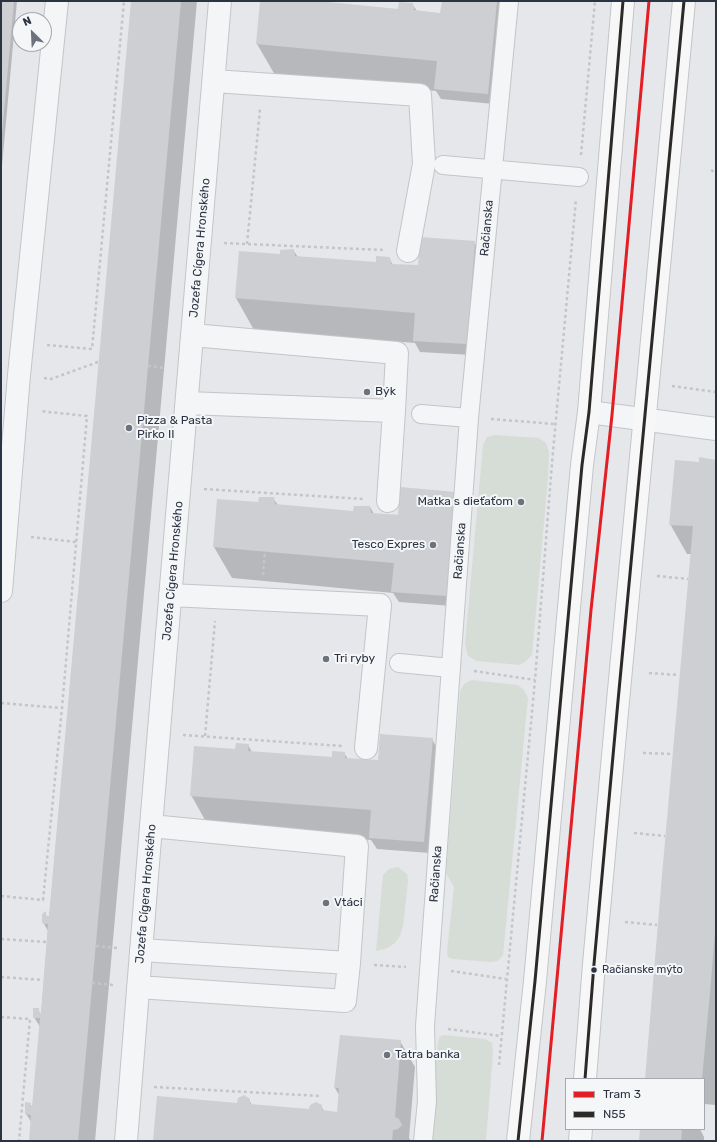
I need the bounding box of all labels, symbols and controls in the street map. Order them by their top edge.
north arrow [12,12,52,52]
text: N [21,14,34,29]
street label: Jozefa Cígera Hronského [187,178,213,318]
street label: Račianska [477,199,497,257]
place label: Býk [375,385,396,399]
marker: Býk [362,387,372,397]
place label: Pizza & Pasta Pirko II [137,414,212,442]
marker: Pizza & Pasta Pirko II [124,423,134,433]
place label: Matka s dieťaťom [417,495,513,509]
marker: Matka s dieťaťom [516,497,526,507]
street label: Jozefa Cígera Hronského [160,501,186,641]
street label: Račianska [451,522,469,580]
place label: Tesco Expres [352,538,425,552]
marker: Tesco Expres [428,540,438,550]
place label: Tri ryby [334,652,375,666]
marker: Tri ryby [321,654,331,664]
street label: Jozefa Cígera Hronského [133,824,159,964]
street label: Račianska [427,845,445,903]
place label: Vtáci [334,896,363,910]
marker: Vtáci [321,898,331,908]
place label: Račianske mýto [602,963,683,977]
marker: Račianske mýto [589,965,599,975]
place label: Tatra banka [395,1048,460,1062]
marker: Tatra banka [382,1050,392,1060]
legend [565,1078,705,1130]
text: Tram 3 [603,1087,641,1101]
text: N55 [603,1107,626,1121]

